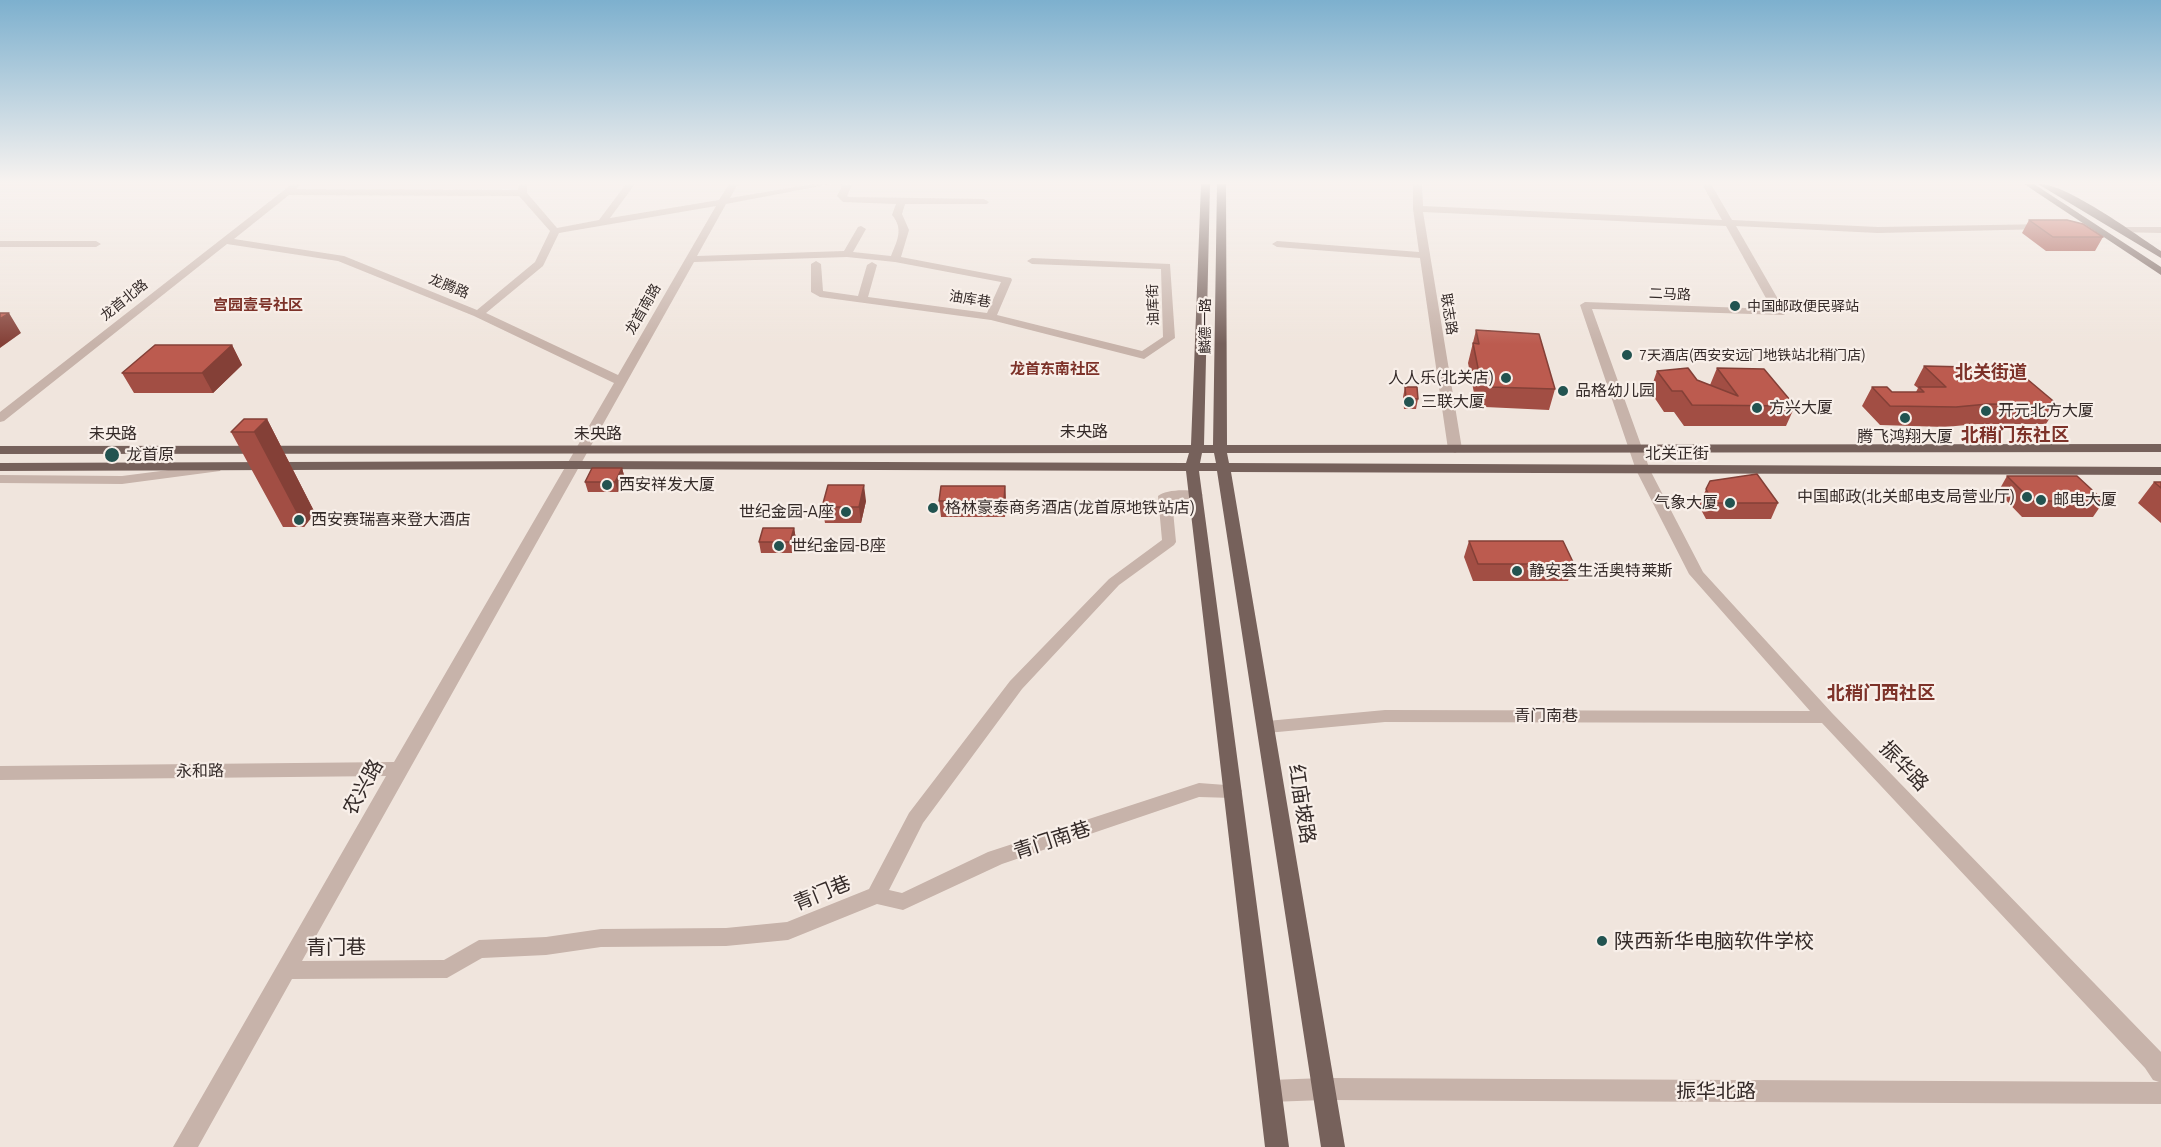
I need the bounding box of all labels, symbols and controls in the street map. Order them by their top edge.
street label: 龙腾路 [426,270,472,302]
street label: 龙首北路 [97,276,151,324]
street label: 龙首南路 [622,281,664,337]
street label: 油库街 [1144,284,1162,326]
street label: 二马路 [1649,285,1691,303]
street label: 油库巷 [948,287,992,311]
street label: 联志路 [1437,292,1461,336]
district label: 宫园壹号社区 [213,296,303,314]
street label: 麟德一路 [1197,298,1213,354]
place label: 中国邮政便民驿站 [1747,298,1859,314]
marker: 中国邮政便民驿站 [1728,299,1742,313]
place label: 7天酒店(西安安远门地铁站北稍门店) [1639,347,1866,363]
marker: 7天酒店(西安安远门地铁站北稍门店) [1620,348,1634,362]
district label: 龙首东南社区 [1010,360,1100,378]
district label: 北关街道 [1955,361,2027,383]
place label: 人人乐(北关店) [1388,368,1494,388]
marker: 人人乐(北关店) [1499,371,1513,385]
place label: 品格幼儿园 [1575,381,1655,401]
marker: 品格幼儿园 [1556,384,1570,398]
place label: 三联大厦 [1421,392,1485,412]
marker: 三联大厦 [1402,395,1416,409]
place label: 方兴大厦 [1769,398,1833,418]
marker: 方兴大厦 [1750,401,1764,415]
place label: 开元北方大厦 [1998,401,2094,421]
marker: 开元北方大厦 [1979,404,1993,418]
marker: 腾飞鸿翔大厦 [1898,411,1912,425]
street label: 未央路 [1060,422,1108,442]
street label: 未央路 [89,424,137,444]
street label: 未央路 [574,424,622,444]
district label: 北稍门东社区 [1961,424,2069,446]
place label: 腾飞鸿翔大厦 [1857,427,1953,447]
street label: 北关正街 [1645,444,1709,464]
place label: 龙首原 [126,445,174,465]
marker: 龙首原 [103,446,121,464]
place label: 西安祥发大厦 [619,475,715,495]
marker: 西安祥发大厦 [600,478,614,492]
place label: 中国邮政(北关邮电支局营业厅) [1797,487,2015,507]
marker: 中国邮政(北关邮电支局营业厅) [2020,490,2034,504]
place label: 邮电大厦 [2053,490,2117,510]
place label: 气象大厦 [1654,493,1718,513]
marker: 邮电大厦 [2034,493,2048,507]
marker: 气象大厦 [1723,496,1737,510]
place label: 格林豪泰商务酒店(龙首原地铁站店) [945,498,1195,518]
marker: 格林豪泰商务酒店(龙首原地铁站店) [926,501,940,515]
place label: 世纪金园-A座 [739,502,834,522]
marker: 世纪金园-A座 [839,505,853,519]
place label: 西安赛瑞喜来登大酒店 [311,510,471,530]
marker: 西安赛瑞喜来登大酒店 [292,513,306,527]
place label: 世纪金园-B座 [791,536,886,556]
marker: 世纪金园-B座 [772,539,786,553]
place label: 静安荟生活奥特莱斯 [1529,561,1673,581]
marker: 静安荟生活奥特莱斯 [1510,564,1524,578]
district label: 北稍门西社区 [1827,682,1935,704]
street label: 青门南巷 [1514,706,1578,726]
street label: 振华路 [1875,736,1933,796]
street label: 农兴路 [338,755,388,819]
street label: 永和路 [176,761,224,781]
street label: 红庙坡路 [1284,763,1320,845]
street label: 青门南巷 [1010,816,1094,864]
street label: 青门巷 [790,871,854,915]
place label: 陕西新华电脑软件学校 [1614,929,1814,953]
marker: 陕西新华电脑软件学校 [1595,934,1609,948]
street label: 青门巷 [306,935,366,959]
street label: 振华北路 [1676,1079,1756,1103]

